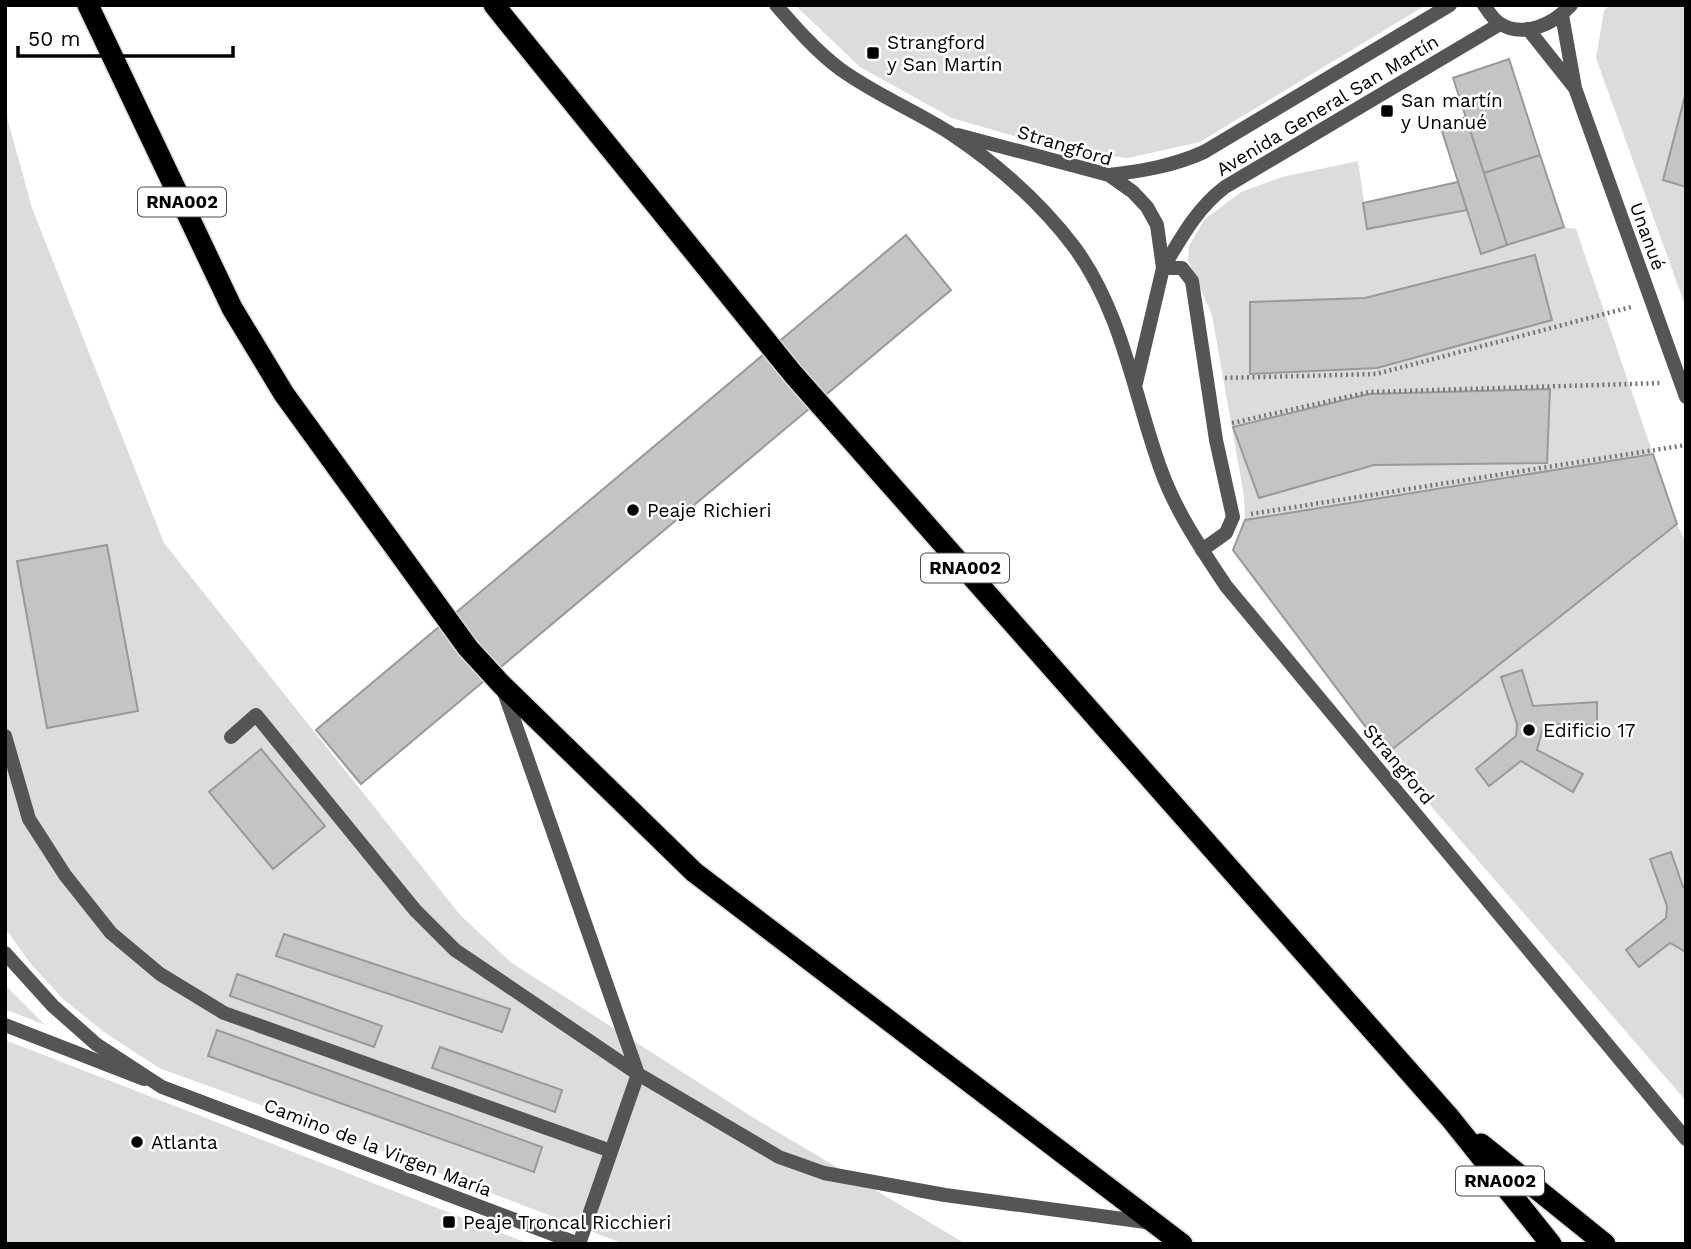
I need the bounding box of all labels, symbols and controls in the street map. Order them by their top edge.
scale bar [18,14,233,58]
text: 50 m [28,26,80,51]
street label: Avenida General San Martín [1212,30,1443,181]
place label: Strangford y San Martín [887,31,1003,76]
marker: Strangford y San Martín [865,45,881,61]
place label: San martín y Unanué [1401,89,1503,134]
marker: San martín y Unanué [1379,103,1395,119]
street label: Strangford [1015,120,1115,171]
road number: RNA002 [138,188,226,216]
street label: Unanué [1625,199,1670,273]
place label: Peaje Richieri [647,499,771,522]
marker: Peaje Richieri [625,502,641,518]
road number: RNA002 [921,554,1009,582]
street label: Strangford [1358,719,1439,809]
place label: Edificio 17 [1543,719,1636,742]
marker: Edificio 17 [1521,722,1537,738]
street label: Camino de la Virgen María [261,1093,495,1202]
place label: Atlanta [151,1131,218,1154]
marker: Atlanta [129,1134,145,1150]
road number: RNA002 [1456,1166,1544,1196]
place label: Peaje Troncal Ricchieri [463,1211,671,1234]
marker: Peaje Troncal Ricchieri [441,1214,457,1230]

